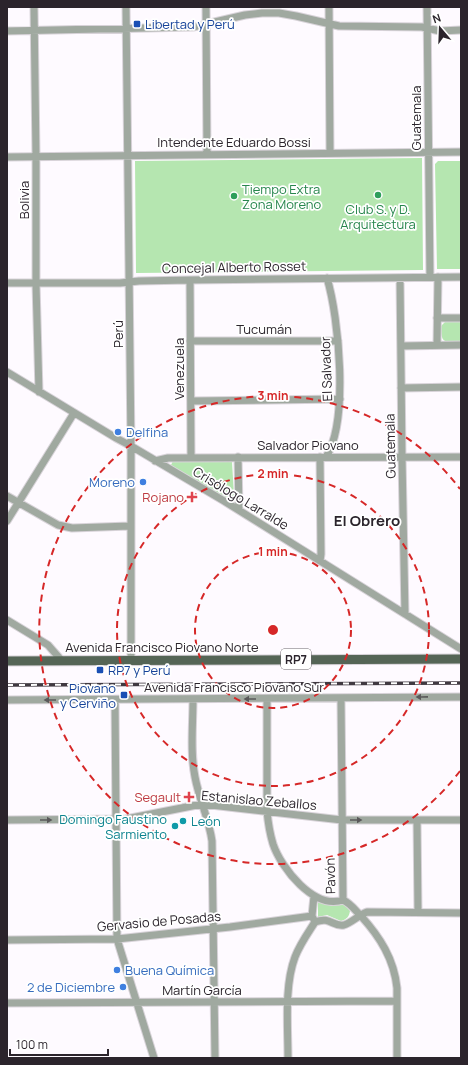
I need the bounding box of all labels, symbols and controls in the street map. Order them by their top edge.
north arrow [420,8,460,48]
text: N [430,10,443,26]
place label: Libertad y Perú [145,15,235,33]
marker: Libertad y Perú [132,19,142,29]
street label: Guatemala [407,86,425,150]
street label: Intendente Eduardo Bossi [157,133,311,151]
place label: Tiempo Extra Zona Moreno [242,180,321,213]
street label: Bolivia [15,181,33,219]
marker: Club S. y D. Arquitectura [373,190,383,200]
marker: Tiempo Extra Zona Moreno [229,191,239,201]
place label: Club S. y D. Arquitectura [340,200,416,233]
street label: Concejal Alberto Rosset [162,257,306,277]
street label: Perú [109,320,127,348]
street label: Tucumán [236,320,292,338]
street label: El Salvador [316,336,336,402]
street label: Venezuela [170,338,188,400]
text: 3 min [257,387,289,404]
street label: Guatemala [380,413,400,479]
place label: Delfina [126,423,168,441]
marker: Delfina [113,427,123,437]
street label: Salvador Piovano [257,436,359,454]
street label: Crisólogo Larralde [190,462,293,534]
text: 2 min [257,465,289,482]
place label: Moreno [89,473,135,491]
marker: Moreno [138,477,148,487]
place label: Rojano [142,488,184,506]
marker: Rojano [187,492,197,502]
district label: El Obrero [334,510,400,531]
text: 1 min [258,543,288,560]
centre of rings [266,623,280,637]
street label: Avenida Francisco Piovano Norte [65,638,259,656]
road number: RP7 [281,649,311,669]
place label: RP7 y Perú [108,661,170,679]
marker: RP7 y Perú [95,665,105,675]
street label: Avenida Francisco Piovano Sur [144,678,324,696]
place label: Piovano y Cerviño [60,679,116,712]
marker: Piovano y Cerviño [119,690,129,700]
one-way arrow [415,694,428,700]
one-way arrow [243,696,256,702]
one-way arrow [43,697,56,703]
street label: Estanislao Zeballos [201,786,318,814]
place label: Segault [135,788,181,806]
marker: Segault [184,792,194,802]
place label: Domingo Faustino Sarmiento [59,810,167,843]
place label: León [191,812,221,830]
marker: León [178,816,188,826]
one-way arrow [40,817,53,823]
one-way arrow [350,817,363,823]
marker: Domingo Faustino Sarmiento [170,821,180,831]
street label: Pavón [321,858,339,894]
street label: Gervasio de Posadas [96,907,222,935]
place label: Buena Química [125,961,214,979]
marker: Buena Química [112,965,122,975]
place label: 2 de Diciembre [27,978,115,996]
street label: Martín García [162,981,242,999]
marker: 2 de Diciembre [118,982,128,992]
scale bar [10,1031,108,1057]
text: 100 m [16,1036,48,1053]

